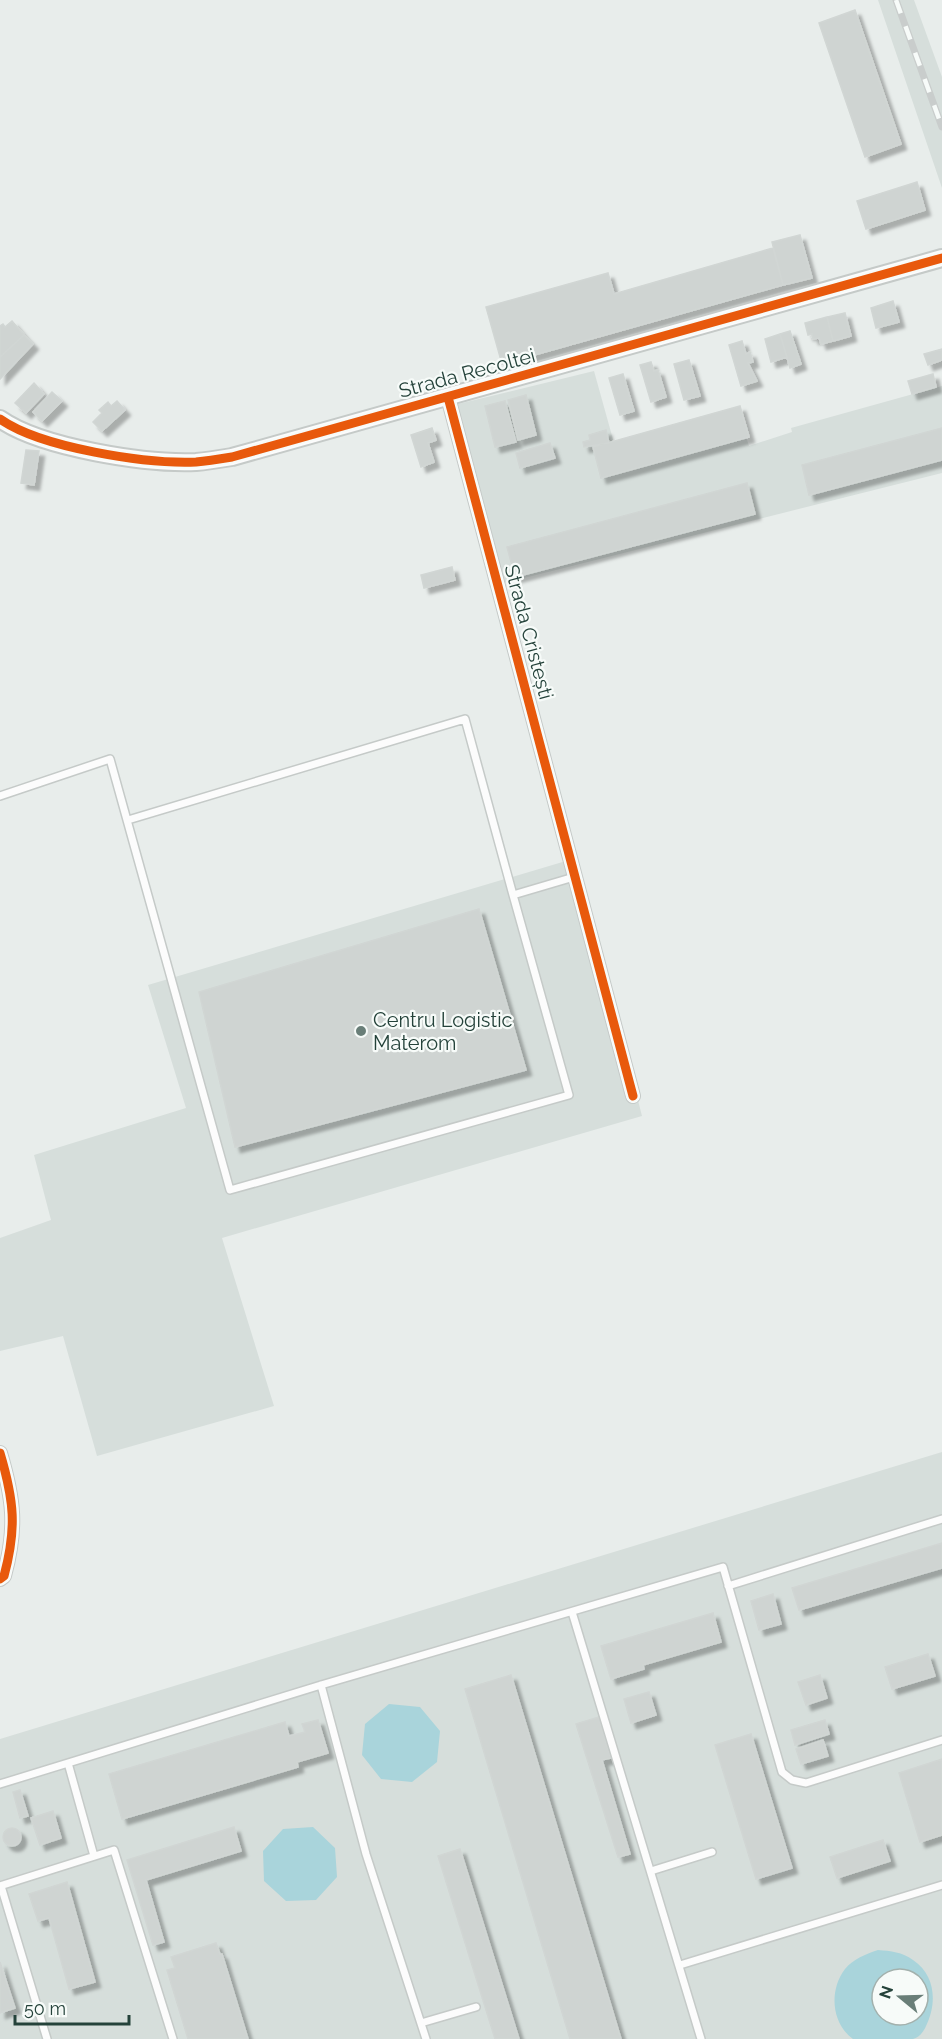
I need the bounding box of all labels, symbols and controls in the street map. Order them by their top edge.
street label: Strada Recoltei [396,343,538,403]
street label: Strada Cristești [499,562,559,702]
place label: Centru Logistic Materom [373,1008,512,1055]
marker: Centru Logistic Materom [354,1024,368,1038]
north arrow [870,1967,930,2027]
text: N [875,1983,897,2001]
scale bar [15,1988,129,2026]
text: 50 m [24,1998,66,2019]

